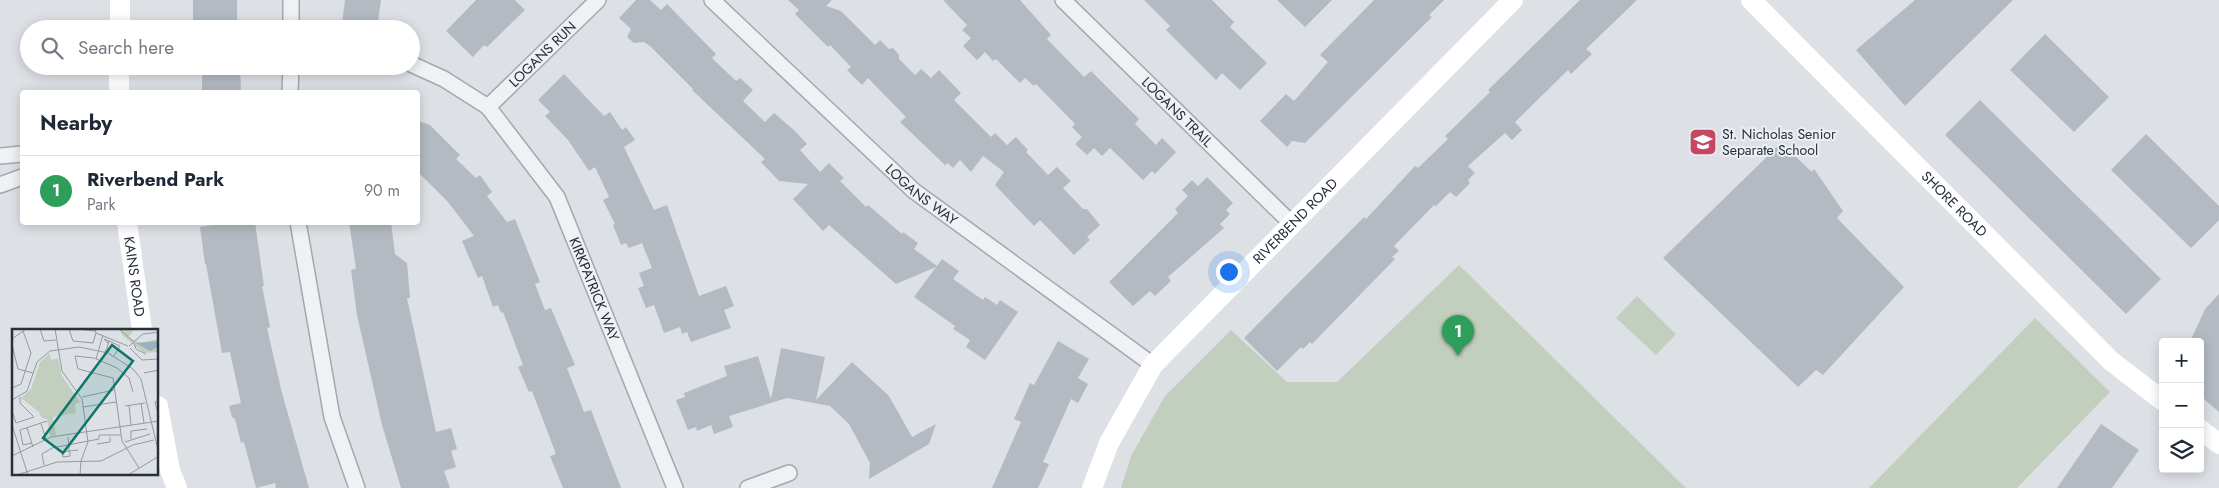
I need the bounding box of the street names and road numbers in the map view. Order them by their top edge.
street label: LOGANS RUN [504,17,581,91]
street label: LOGANS TRAIL [1137,72,1218,152]
street label: LOGANS WAY [881,159,962,230]
street label: SHORE ROAD [1917,166,1992,241]
street label: RIVERBEND ROAD [1248,174,1342,268]
street label: KIRKPATRICK WAY [564,234,624,344]
street label: KAINS ROAD [119,235,150,318]

